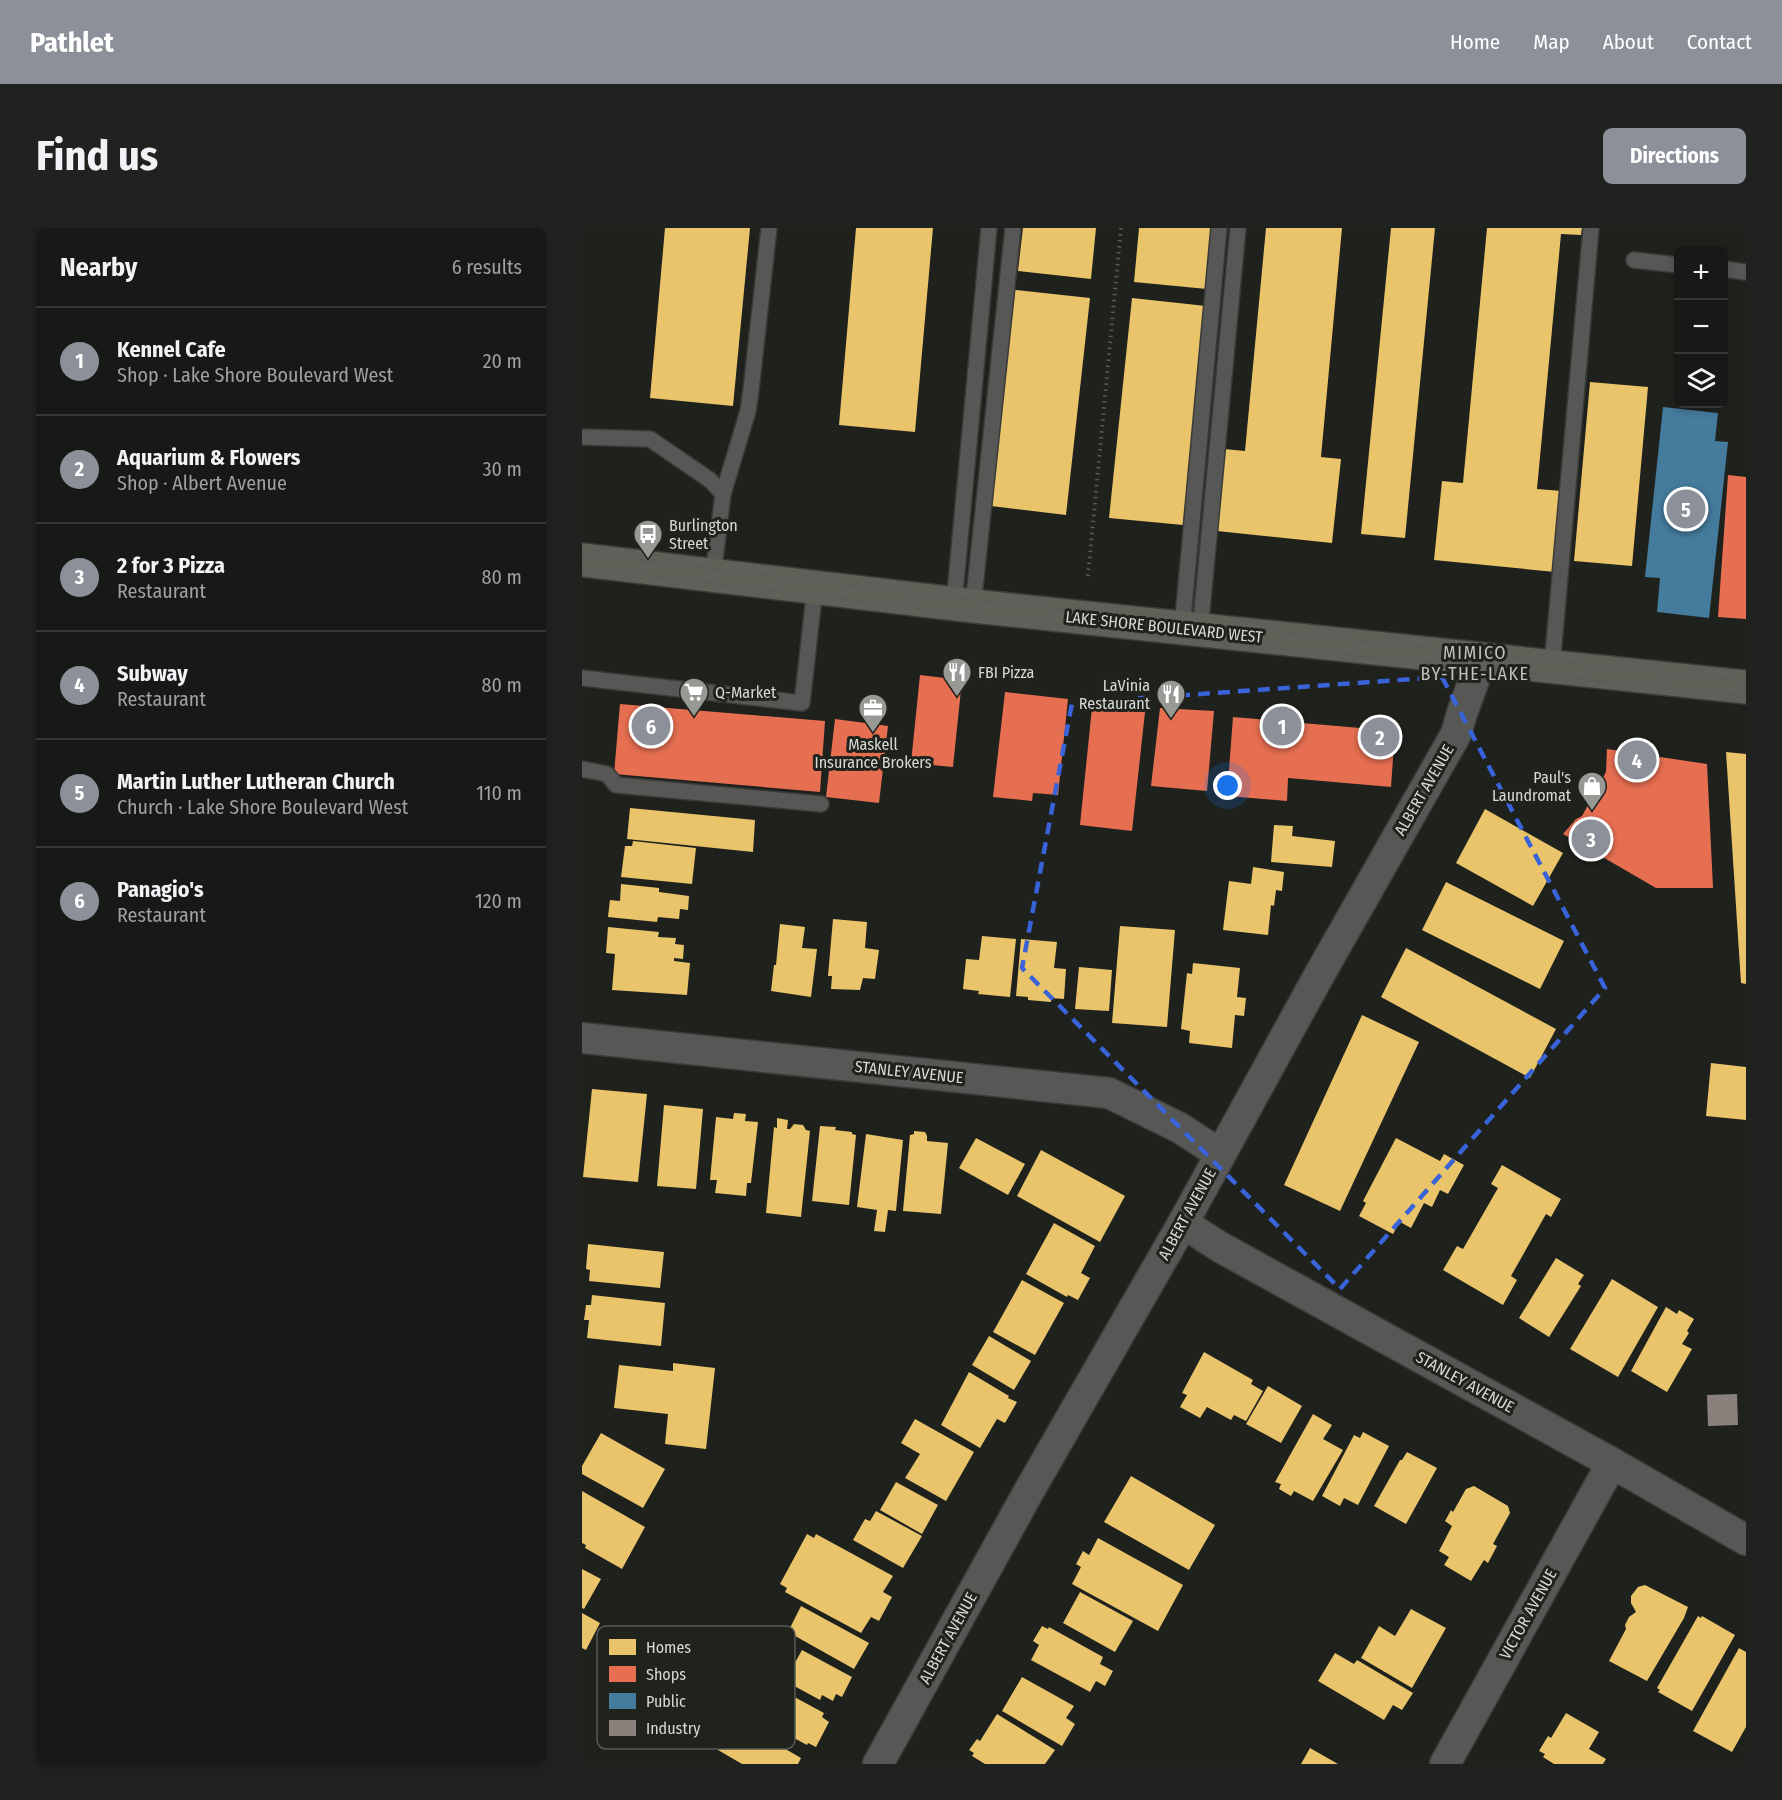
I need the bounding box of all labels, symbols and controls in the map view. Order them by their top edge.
text: Pathlet [30,26,114,59]
text: Home [1450,29,1500,55]
text: Map [1533,29,1570,55]
text: About [1603,29,1654,55]
text: Contact [1687,29,1752,55]
button: Directions [1603,128,1746,184]
text: Find us [36,131,158,181]
map controls [1674,246,1728,408]
button: + [1674,246,1728,300]
text: Nearby [60,252,137,283]
text: 6 results [452,255,522,279]
button: − [1674,300,1728,354]
text: Kennel Cafe [117,336,226,363]
text: 1 [75,349,84,373]
text: 20 m [483,349,522,373]
button: layers [1674,354,1728,408]
text: Shop · Lake Shore Boulevard West [117,363,393,387]
text: Aquarium & Flowers [117,444,300,471]
text: 2 [75,457,84,481]
text: 30 m [482,457,522,481]
text: Shop · Albert Avenue [117,471,287,495]
pin: 5 [1666,486,1706,532]
place label: Burlington Street [669,516,738,553]
bus stop icon: Burlington Street [632,518,664,560]
text: 2 for 3 Pizza [117,552,225,579]
text: 3 [75,565,84,589]
text: 80 m [482,565,522,589]
text: Restaurant [117,579,206,603]
street label: LAKE SHORE BOULEVARD WEST [1064,607,1264,647]
district label: MIMICO BY-THE-LAKE [1420,642,1530,685]
restaurant icon: FBI Pizza [941,656,973,698]
text: Subway [117,660,188,687]
place label: FBI Pizza [978,663,1035,682]
text: 4 [74,673,85,697]
text: 80 m [482,673,522,697]
supermarket icon: Q-Market [678,676,710,718]
place label: LaVinia Restaurant [1079,676,1151,713]
restaurant icon: LaVinia Restaurant [1155,678,1187,720]
place label: Q-Market [715,683,777,702]
text: Restaurant [117,687,206,711]
office icon: Maskell Insurance Brokers [857,692,889,734]
pin: 6 [632,704,670,748]
pin: 1 [1262,704,1302,748]
pin: 2 [1360,714,1400,760]
place label: Maskell Insurance Brokers [814,735,932,772]
pin: 4 [1618,738,1656,782]
street label: ALBERT AVENUE [1390,741,1458,839]
text: Martin Luther Lutheran Church [117,768,395,795]
place label: Paul's Laundromat [1492,768,1572,805]
shop icon: Paul's Laundromat [1576,770,1608,812]
your location [1213,771,1242,800]
text: 5 [75,781,84,805]
text: 110 m [476,781,522,805]
text: Church · Lake Shore Boulevard West [117,795,408,819]
pin: 3 [1572,816,1610,862]
text: Panagio's [117,876,204,903]
text: 6 [74,889,85,913]
text: 120 m [475,889,522,913]
text: Restaurant [117,903,206,927]
street label: STANLEY AVENUE [854,1057,964,1087]
street label: ALBERT AVENUE [1154,1165,1220,1263]
street label: STANLEY AVENUE [1413,1347,1517,1417]
street label: VICTOR AVENUE [1495,1566,1561,1662]
street label: ALBERT AVENUE [915,1589,981,1687]
legend [597,1626,795,1749]
text: Homes [646,1638,691,1657]
text: Shops [646,1665,686,1684]
text: Public [646,1692,686,1711]
text: Industry [646,1719,701,1738]

